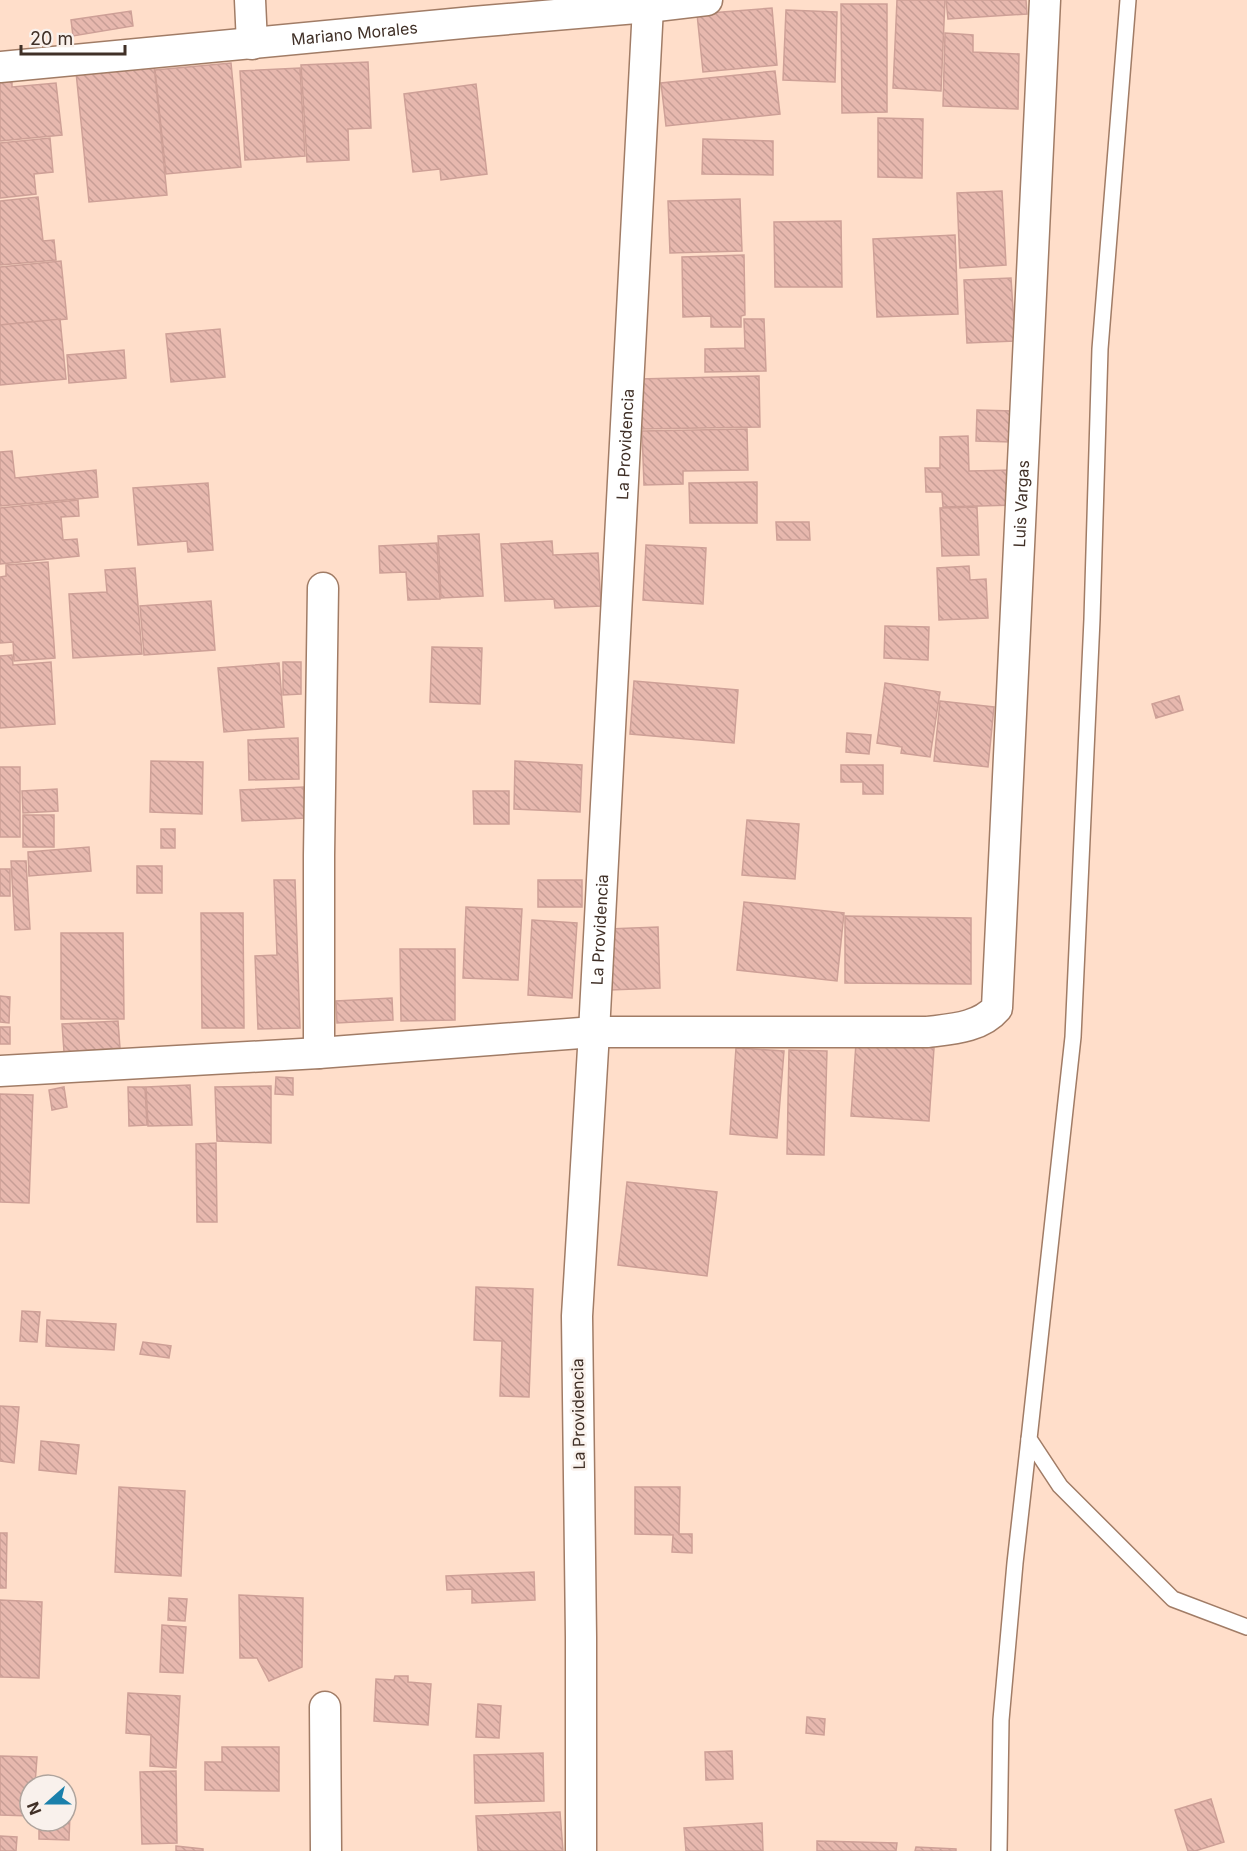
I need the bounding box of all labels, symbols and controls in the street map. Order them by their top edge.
street label: Mariano Morales [290,17,418,49]
scale bar [21,18,124,56]
text: 20 m [30,28,73,49]
street label: La Providencia [612,388,638,500]
street label: Luis Vargas [1009,460,1033,548]
street label: La Providencia [586,874,612,986]
street label: La Providencia [567,1358,589,1470]
north arrow [18,1773,78,1833]
text: N [22,1799,46,1818]

